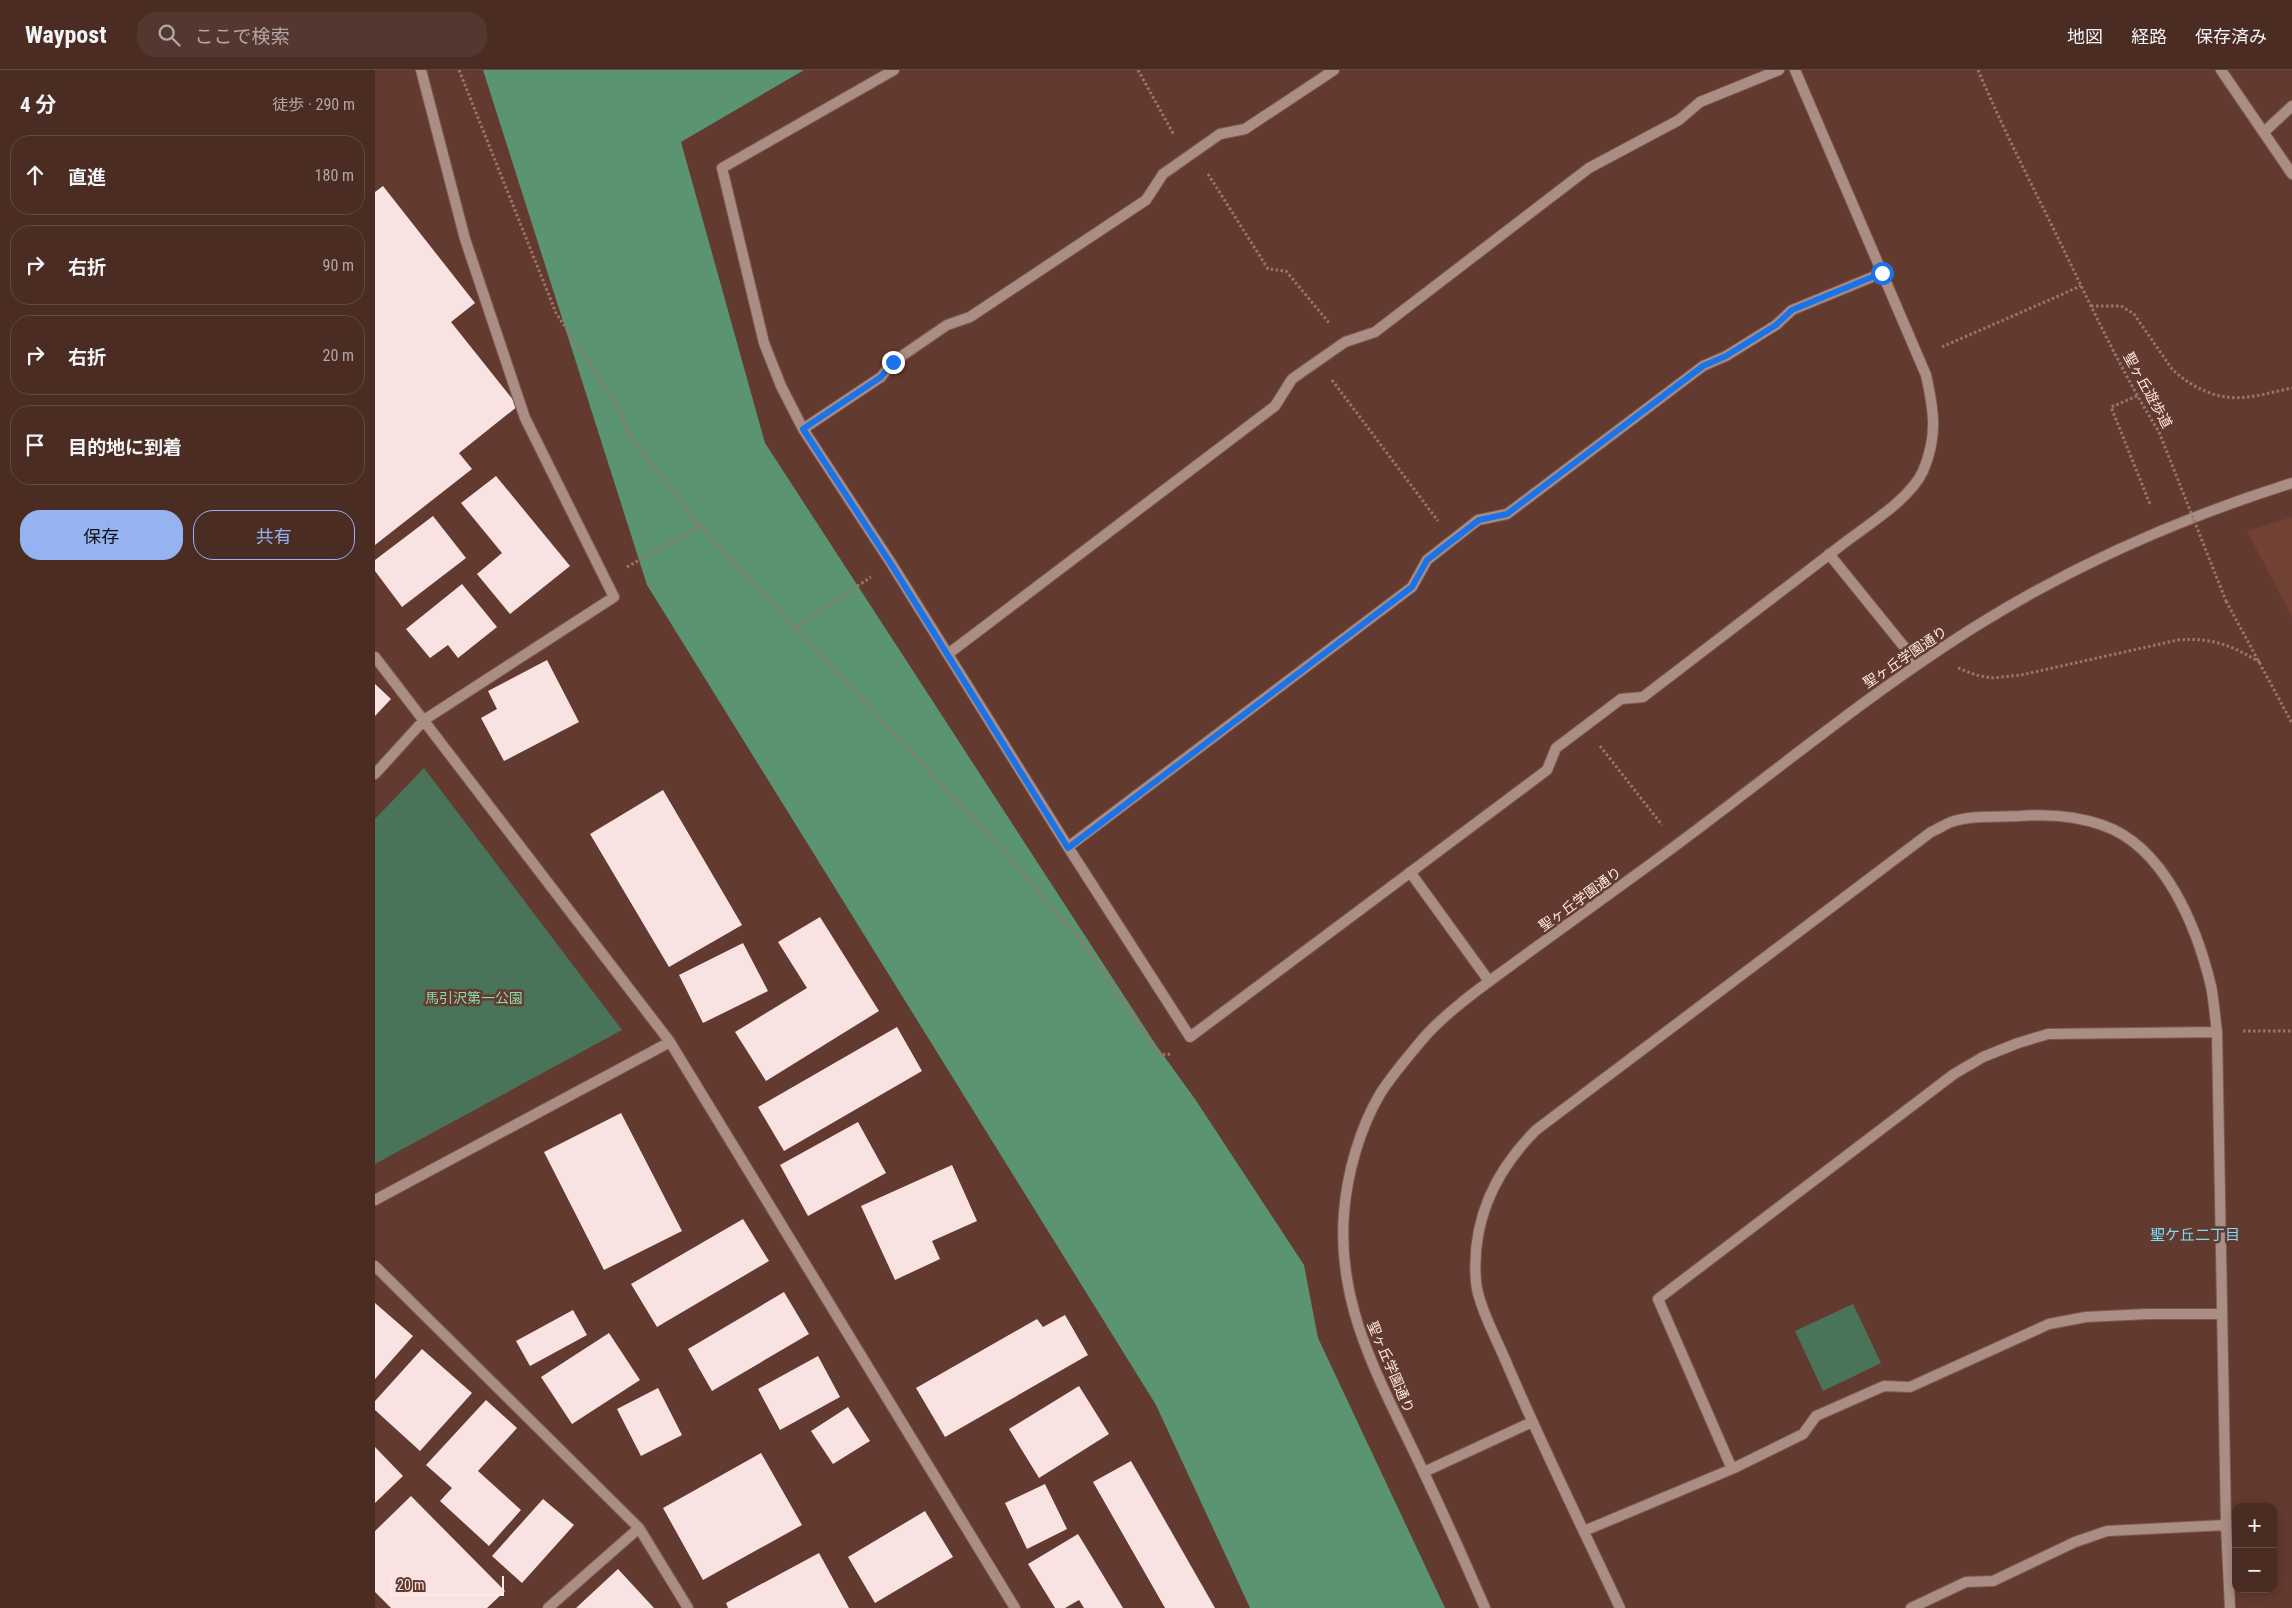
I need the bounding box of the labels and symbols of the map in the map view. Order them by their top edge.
route start [1871,262,1894,285]
street label: 聖ヶ丘遊歩道 [2121,349,2175,431]
route end [882,351,905,374]
street label: 聖ヶ丘学園通り [1860,623,1950,691]
street label: 聖ヶ丘学園通り [1536,864,1624,934]
park label: 馬引沢第一公園 [425,990,523,1006]
district label: 聖ケ丘二丁目 [2150,1226,2240,1244]
street label: 聖ヶ丘学園通り [1364,1319,1418,1415]
scale bar [390,1573,504,1596]

